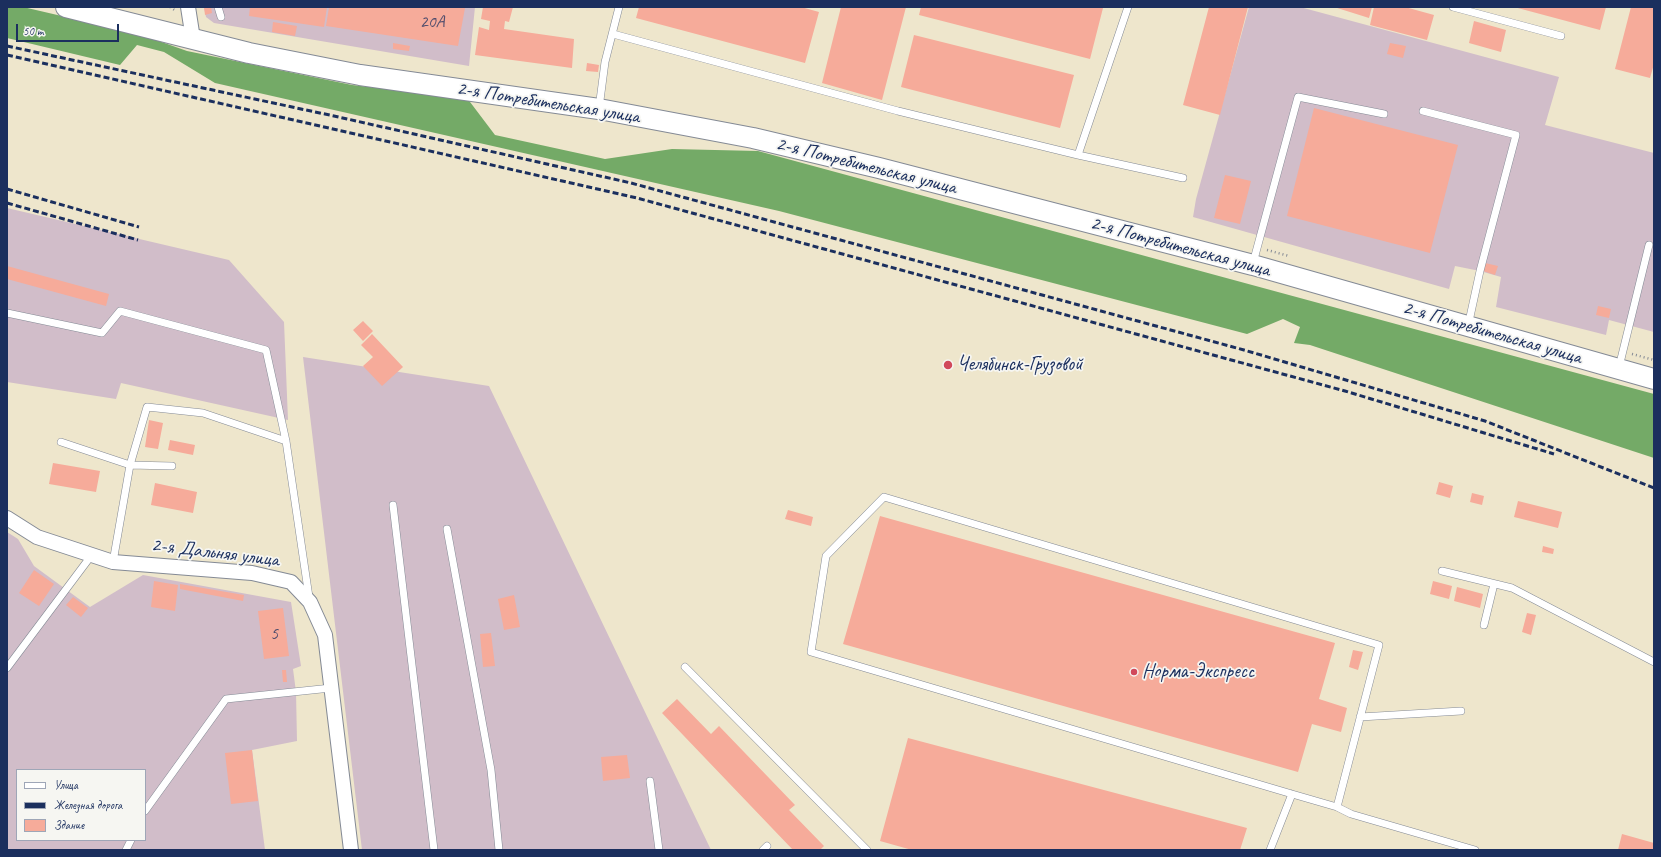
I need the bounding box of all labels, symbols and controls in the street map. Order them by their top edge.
house number: 20А [419,11,445,33]
scale bar [18,16,121,42]
text: 50 m [23,23,43,39]
street label: 2-я Потребительская улица [455,77,641,129]
street label: 2-я Потребительская улица [773,132,959,200]
street label: 2-я Потребительская улица [1087,211,1273,283]
street label: 2-я Потребительская улица [1400,296,1584,370]
place label: Челябинск-Грузовой [957,353,1082,377]
marker: Челябинск-Грузовой [942,359,954,371]
street label: 2-я Дальняя улица [150,533,280,573]
house number: 5 [270,623,278,645]
place label: Норма-Экспресс [1142,660,1254,684]
marker: Норма-Экспресс [1129,667,1139,677]
legend [16,769,146,841]
text: Улица [54,777,78,793]
text: Железная дорога [54,797,122,813]
text: Здание [54,817,84,833]

